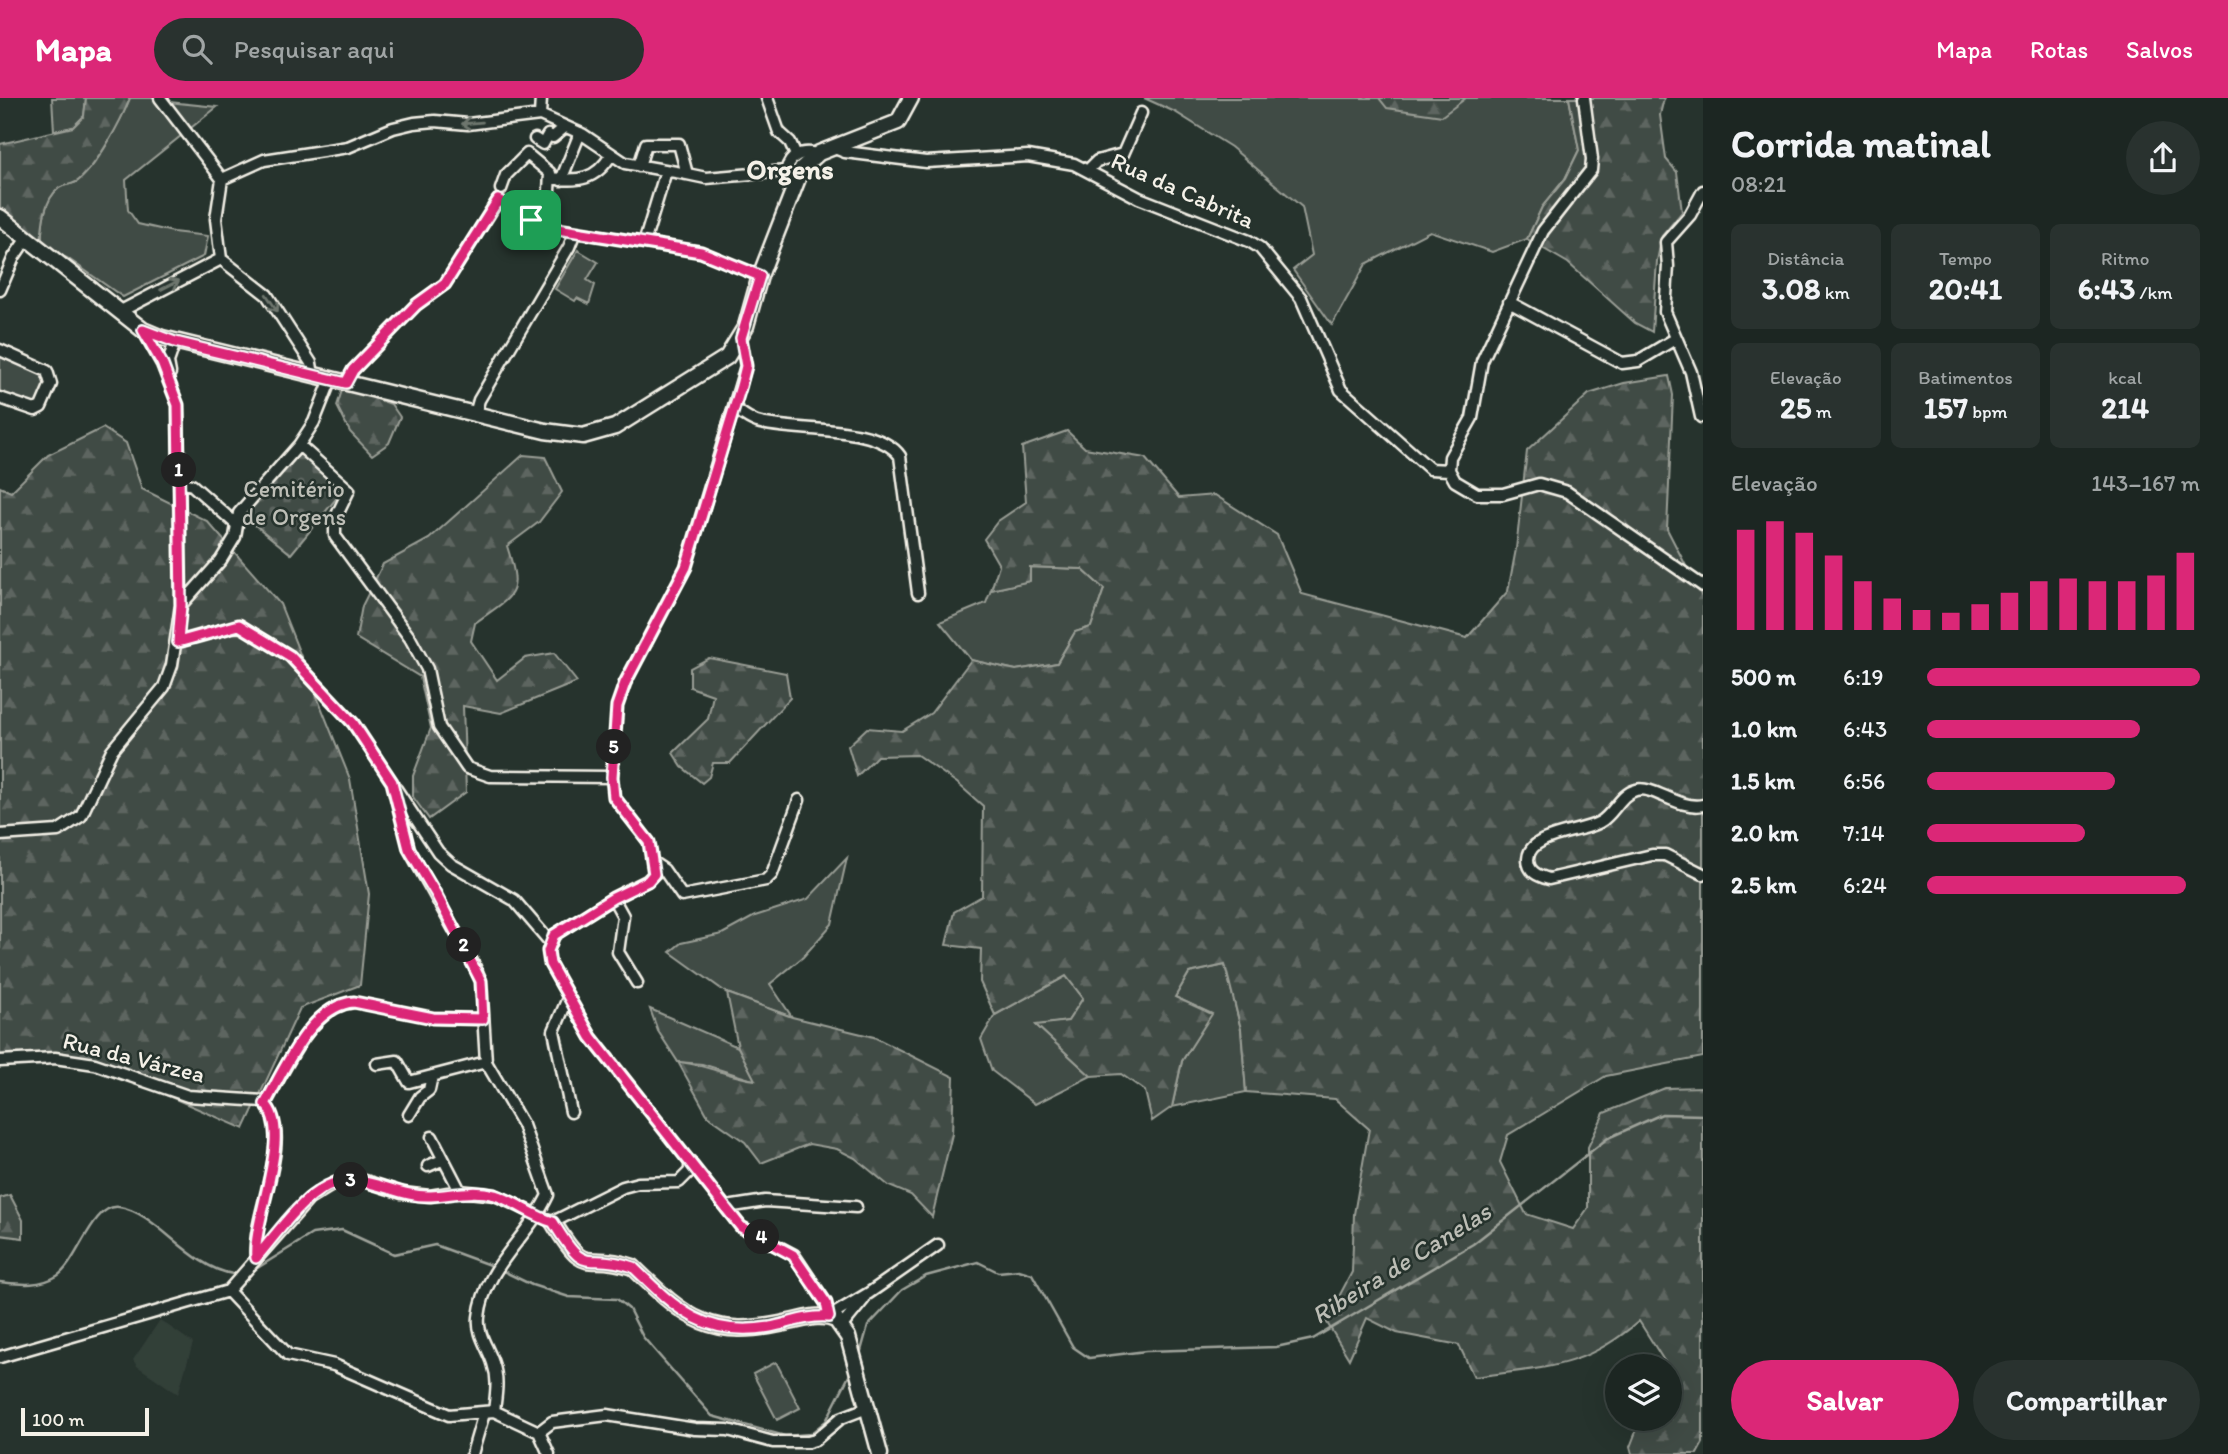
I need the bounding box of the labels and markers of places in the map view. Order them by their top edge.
pin [501,190,561,250]
pin: 1 [162,452,196,488]
pin: 5 [596,730,632,764]
pin: 2 [447,928,482,962]
pin: 3 [334,1162,368,1198]
pin: 4 [744,1220,780,1254]

